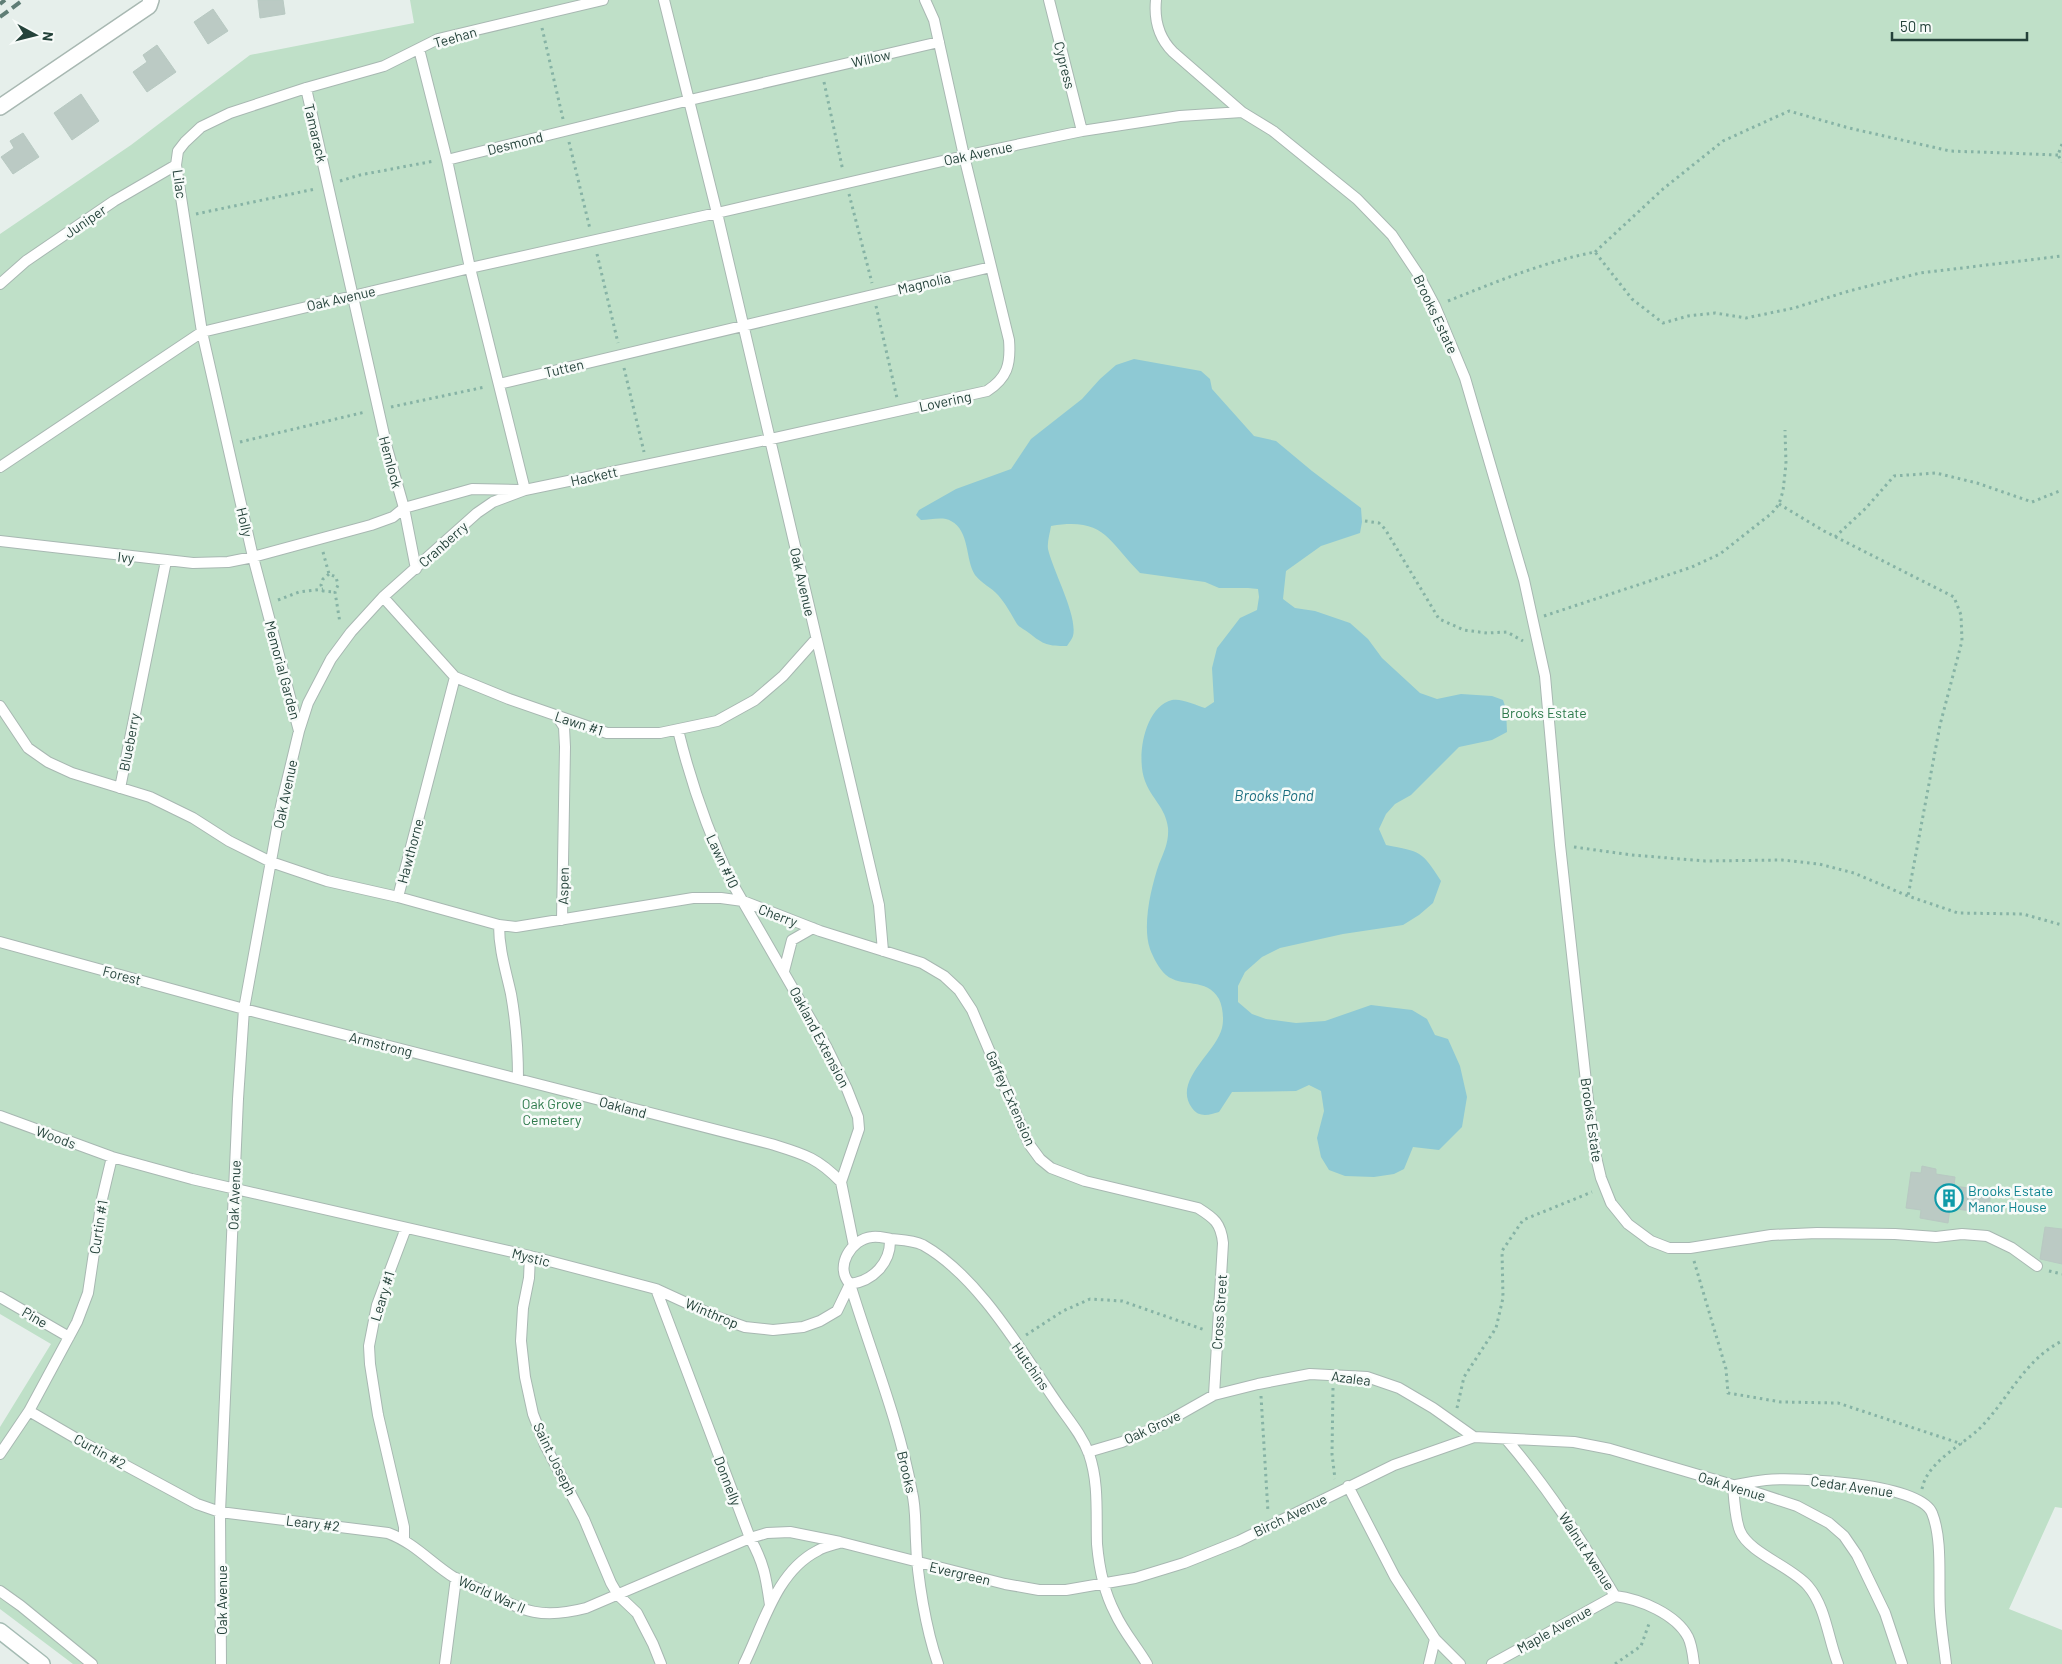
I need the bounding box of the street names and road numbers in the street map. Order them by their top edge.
street label: Teehan [431,23,479,51]
street label: Cypress [1051,40,1079,91]
street label: Willow [850,45,892,71]
street label: Tamarack [301,102,331,164]
street label: Desmond [485,128,545,158]
street label: Oak Avenue [942,137,1014,169]
street label: Lilac [170,168,190,200]
street label: Juniper [61,201,109,241]
street label: Magnolia [896,269,952,297]
street label: Brooks Estate [1410,272,1462,356]
street label: Oak Avenue [305,282,377,314]
street label: Tutten [543,355,585,381]
street label: Lovering [917,387,973,415]
street label: Hemlock [376,434,406,490]
street label: Hackett [569,463,619,489]
street label: Holly [233,506,257,539]
street label: Cranberry [415,517,471,570]
street label: Oak Avenue [787,546,819,618]
street label: Ivy [117,548,136,566]
street label: Memorial Garden [262,619,304,721]
street label: Lawn #1 [553,707,605,739]
street label: Blueberry [115,711,143,773]
street label: Oak Avenue [269,758,301,830]
street label: Hawthorne [393,817,427,885]
street label: Lawn #10 [703,831,743,891]
street label: Aspen [554,867,572,905]
street label: Cherry [756,900,800,930]
street label: Forest [101,962,143,988]
street label: Oakland Extension [786,984,854,1090]
street label: Armstrong [348,1028,414,1060]
street label: Gaffey Extension [983,1048,1039,1148]
street label: Brooks Estate [1578,1077,1606,1163]
street label: Oakland [597,1093,649,1121]
street label: Woods [34,1122,79,1152]
street label: Oak Avenue [224,1160,244,1230]
street label: Curtin #1 [85,1199,111,1255]
street label: Mystic [510,1244,552,1270]
street label: Leary #1 [366,1269,398,1323]
street label: Cross Street [1208,1274,1230,1350]
street label: Winthrop [683,1294,741,1332]
street label: Pine [19,1303,51,1331]
street label: Hutchins [1008,1339,1054,1393]
street label: Azalea [1330,1367,1372,1389]
street label: Oak Grove [1121,1407,1183,1447]
street label: Saint Joseph [530,1420,580,1498]
street label: Curtin #2 [71,1430,129,1472]
street label: Brooks [894,1449,920,1495]
street label: Donnelly [711,1454,745,1509]
street label: Oak Avenue [1696,1468,1768,1504]
street label: Cedar Avenue [1810,1472,1894,1500]
street label: Birch Avenue [1251,1490,1329,1540]
street label: Walnut Avenue [1556,1509,1618,1593]
street label: Leary #2 [285,1511,341,1535]
street label: Evergreen [928,1558,992,1588]
street label: Oak Avenue [213,1565,230,1635]
street label: World War II [456,1572,528,1616]
street label: Maple Avenue [1514,1601,1594,1657]

